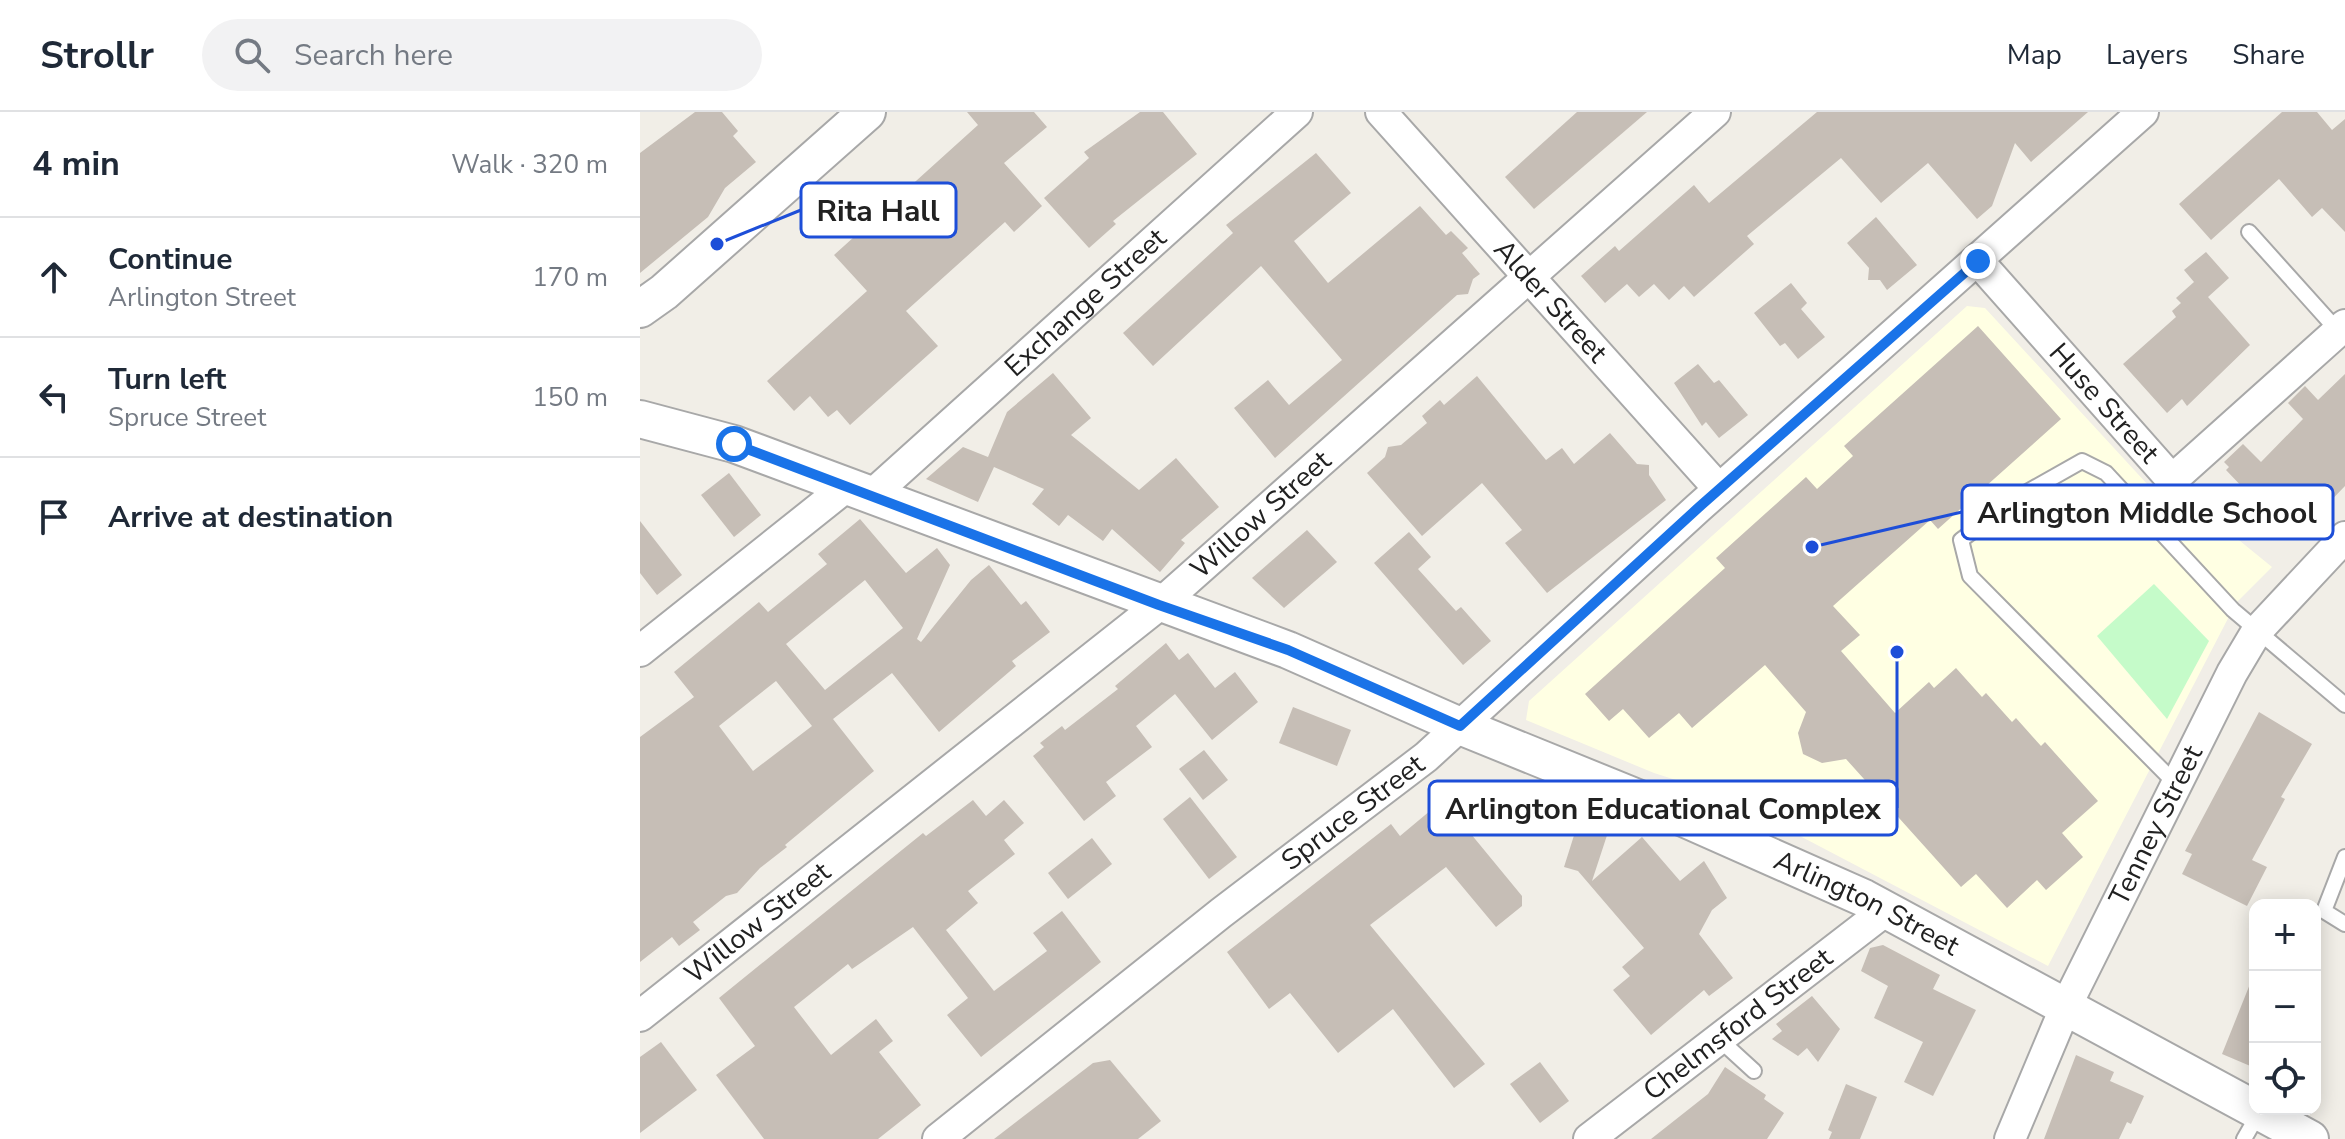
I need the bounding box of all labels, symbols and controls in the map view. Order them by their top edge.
search box [202,19,762,91]
text: Strollr [40,30,154,81]
icon: search [230,33,274,77]
text: Search here [294,35,453,76]
text: Map [2007,36,2062,74]
text: Layers [2106,36,2188,74]
text: Share [2232,36,2305,74]
text: 4 min [32,141,120,187]
text: Walk · 320 m [451,147,608,182]
callout: Rita Hall [801,183,956,237]
text: Rita Hall [817,191,940,232]
street label: Exchange Street [996,220,1175,385]
street label: Alder Street [1485,231,1616,371]
text: Continue [108,239,233,280]
route end [1960,243,1996,279]
icon: ahead [32,255,76,299]
text: 170 m [532,260,608,295]
text: Arlington Street [108,280,296,315]
street label: Huse Street [2040,335,2168,472]
text: Turn left [108,359,226,400]
icon: left [32,375,76,419]
text: 150 m [532,380,608,415]
text: Spruce Street [108,400,266,435]
route start [716,426,752,462]
street label: Willow Street [1182,442,1339,588]
callout: Arlington Middle School [1962,485,2333,539]
text: Arlington Middle School [1977,493,2317,534]
icon: arrive [32,495,76,539]
text: Arrive at destination [108,497,393,538]
street label: Tenney Street [2100,739,2212,912]
street label: Spruce Street [1274,746,1432,879]
callout: Arlington Educational Complex [1429,781,1897,835]
text: Arlington Educational Complex [1445,789,1882,830]
street label: Arlington Street [1768,841,1966,965]
street label: Willow Street [677,853,839,993]
map controls [2249,899,2321,1115]
button: + [2249,899,2321,971]
street label: Chelmsford Street [1635,939,1841,1109]
button: − [2249,971,2321,1043]
button: locate [2249,1043,2321,1115]

